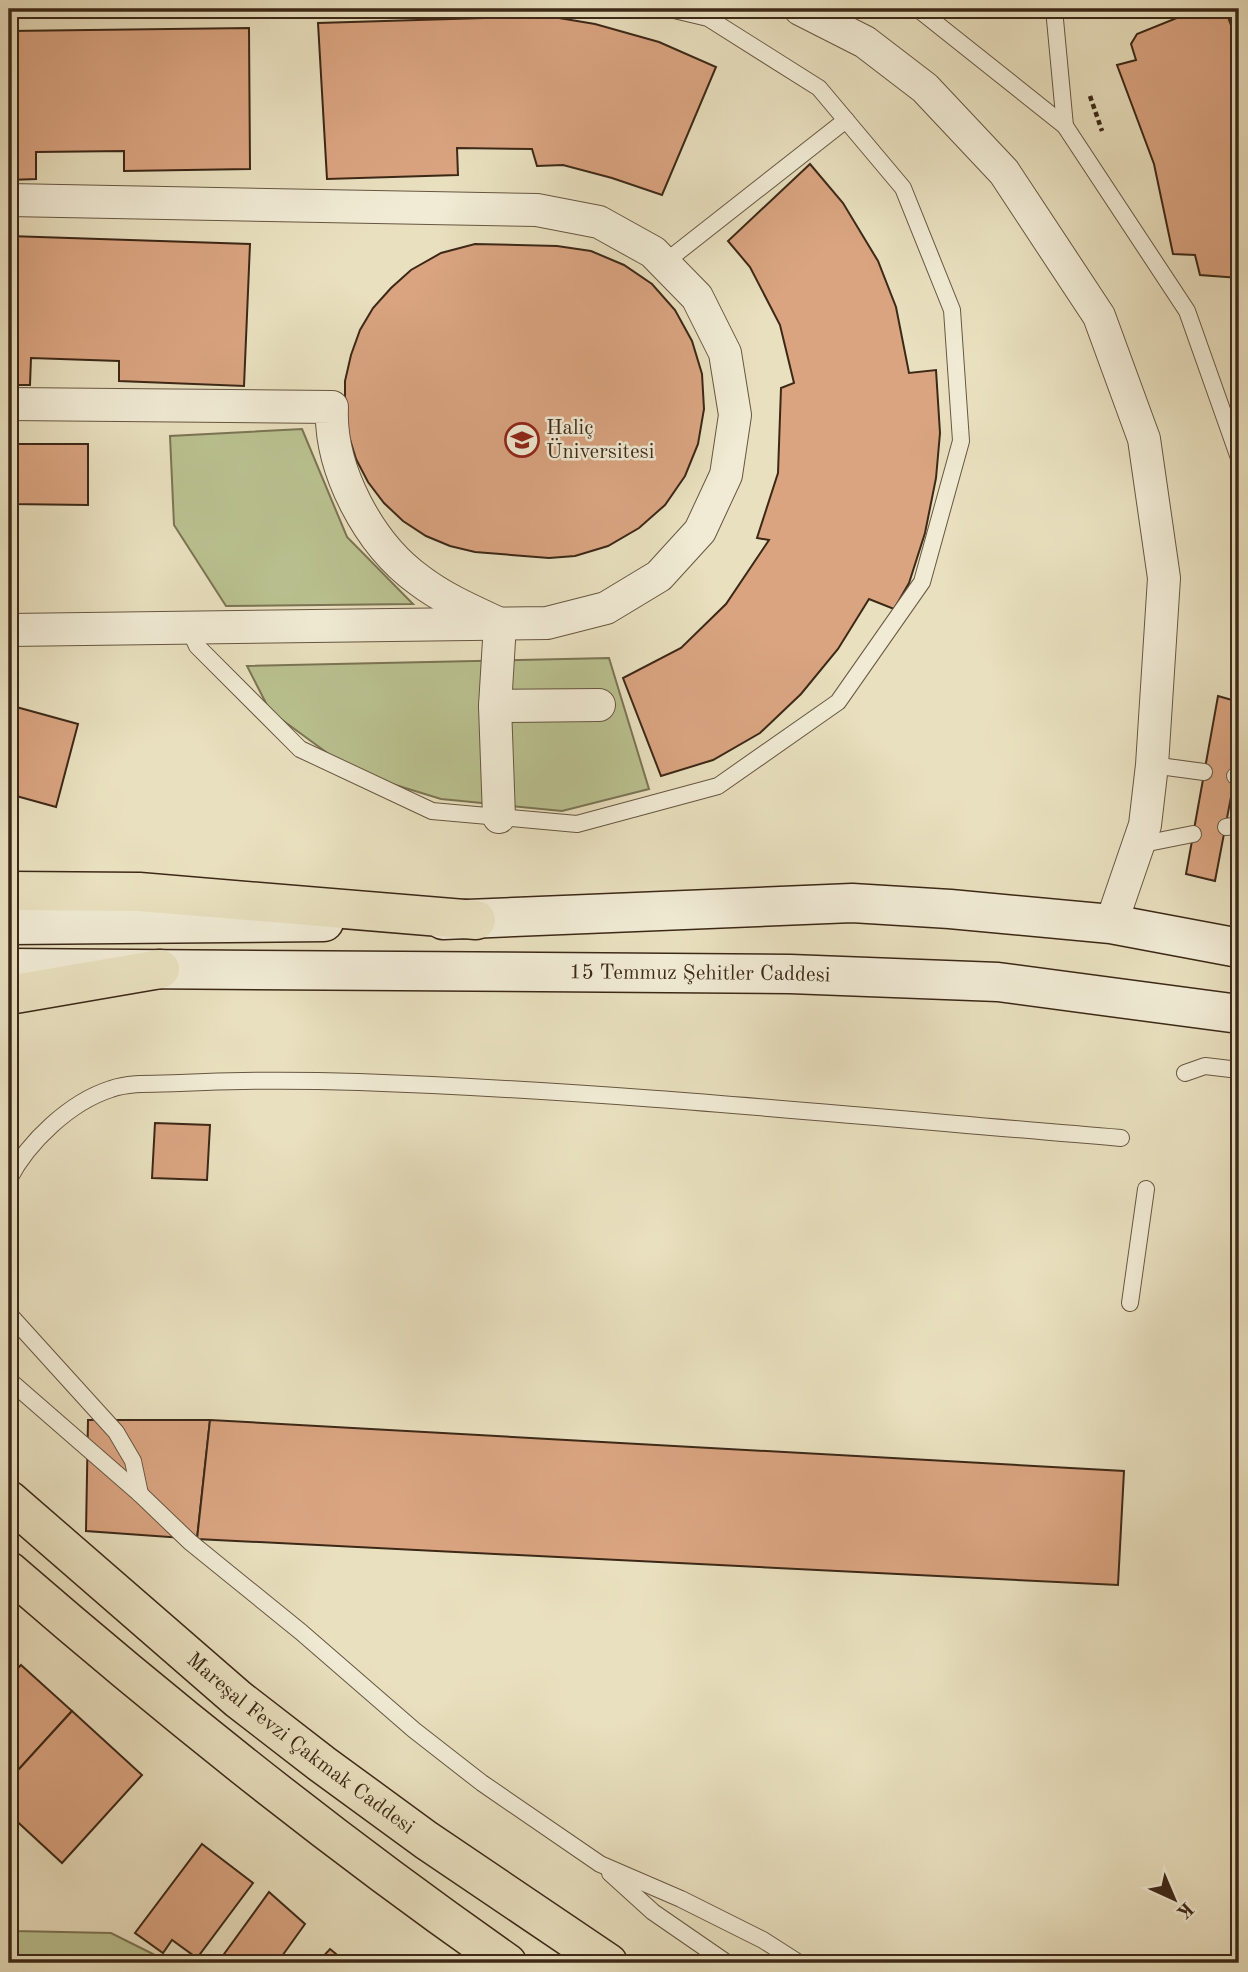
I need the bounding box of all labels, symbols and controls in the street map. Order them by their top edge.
place label: Haliç Üniversitesi [546,418,654,463]
school or university icon: Haliç Üniversitesi [503,421,541,459]
street label: 15 Temmuz Şehitler Caddesi [569,962,831,986]
street label: Mareşal Fevzi Çakmak Caddesi [183,1649,418,1838]
north arrow [1140,1864,1210,1934]
text: K [1172,1898,1196,1922]

